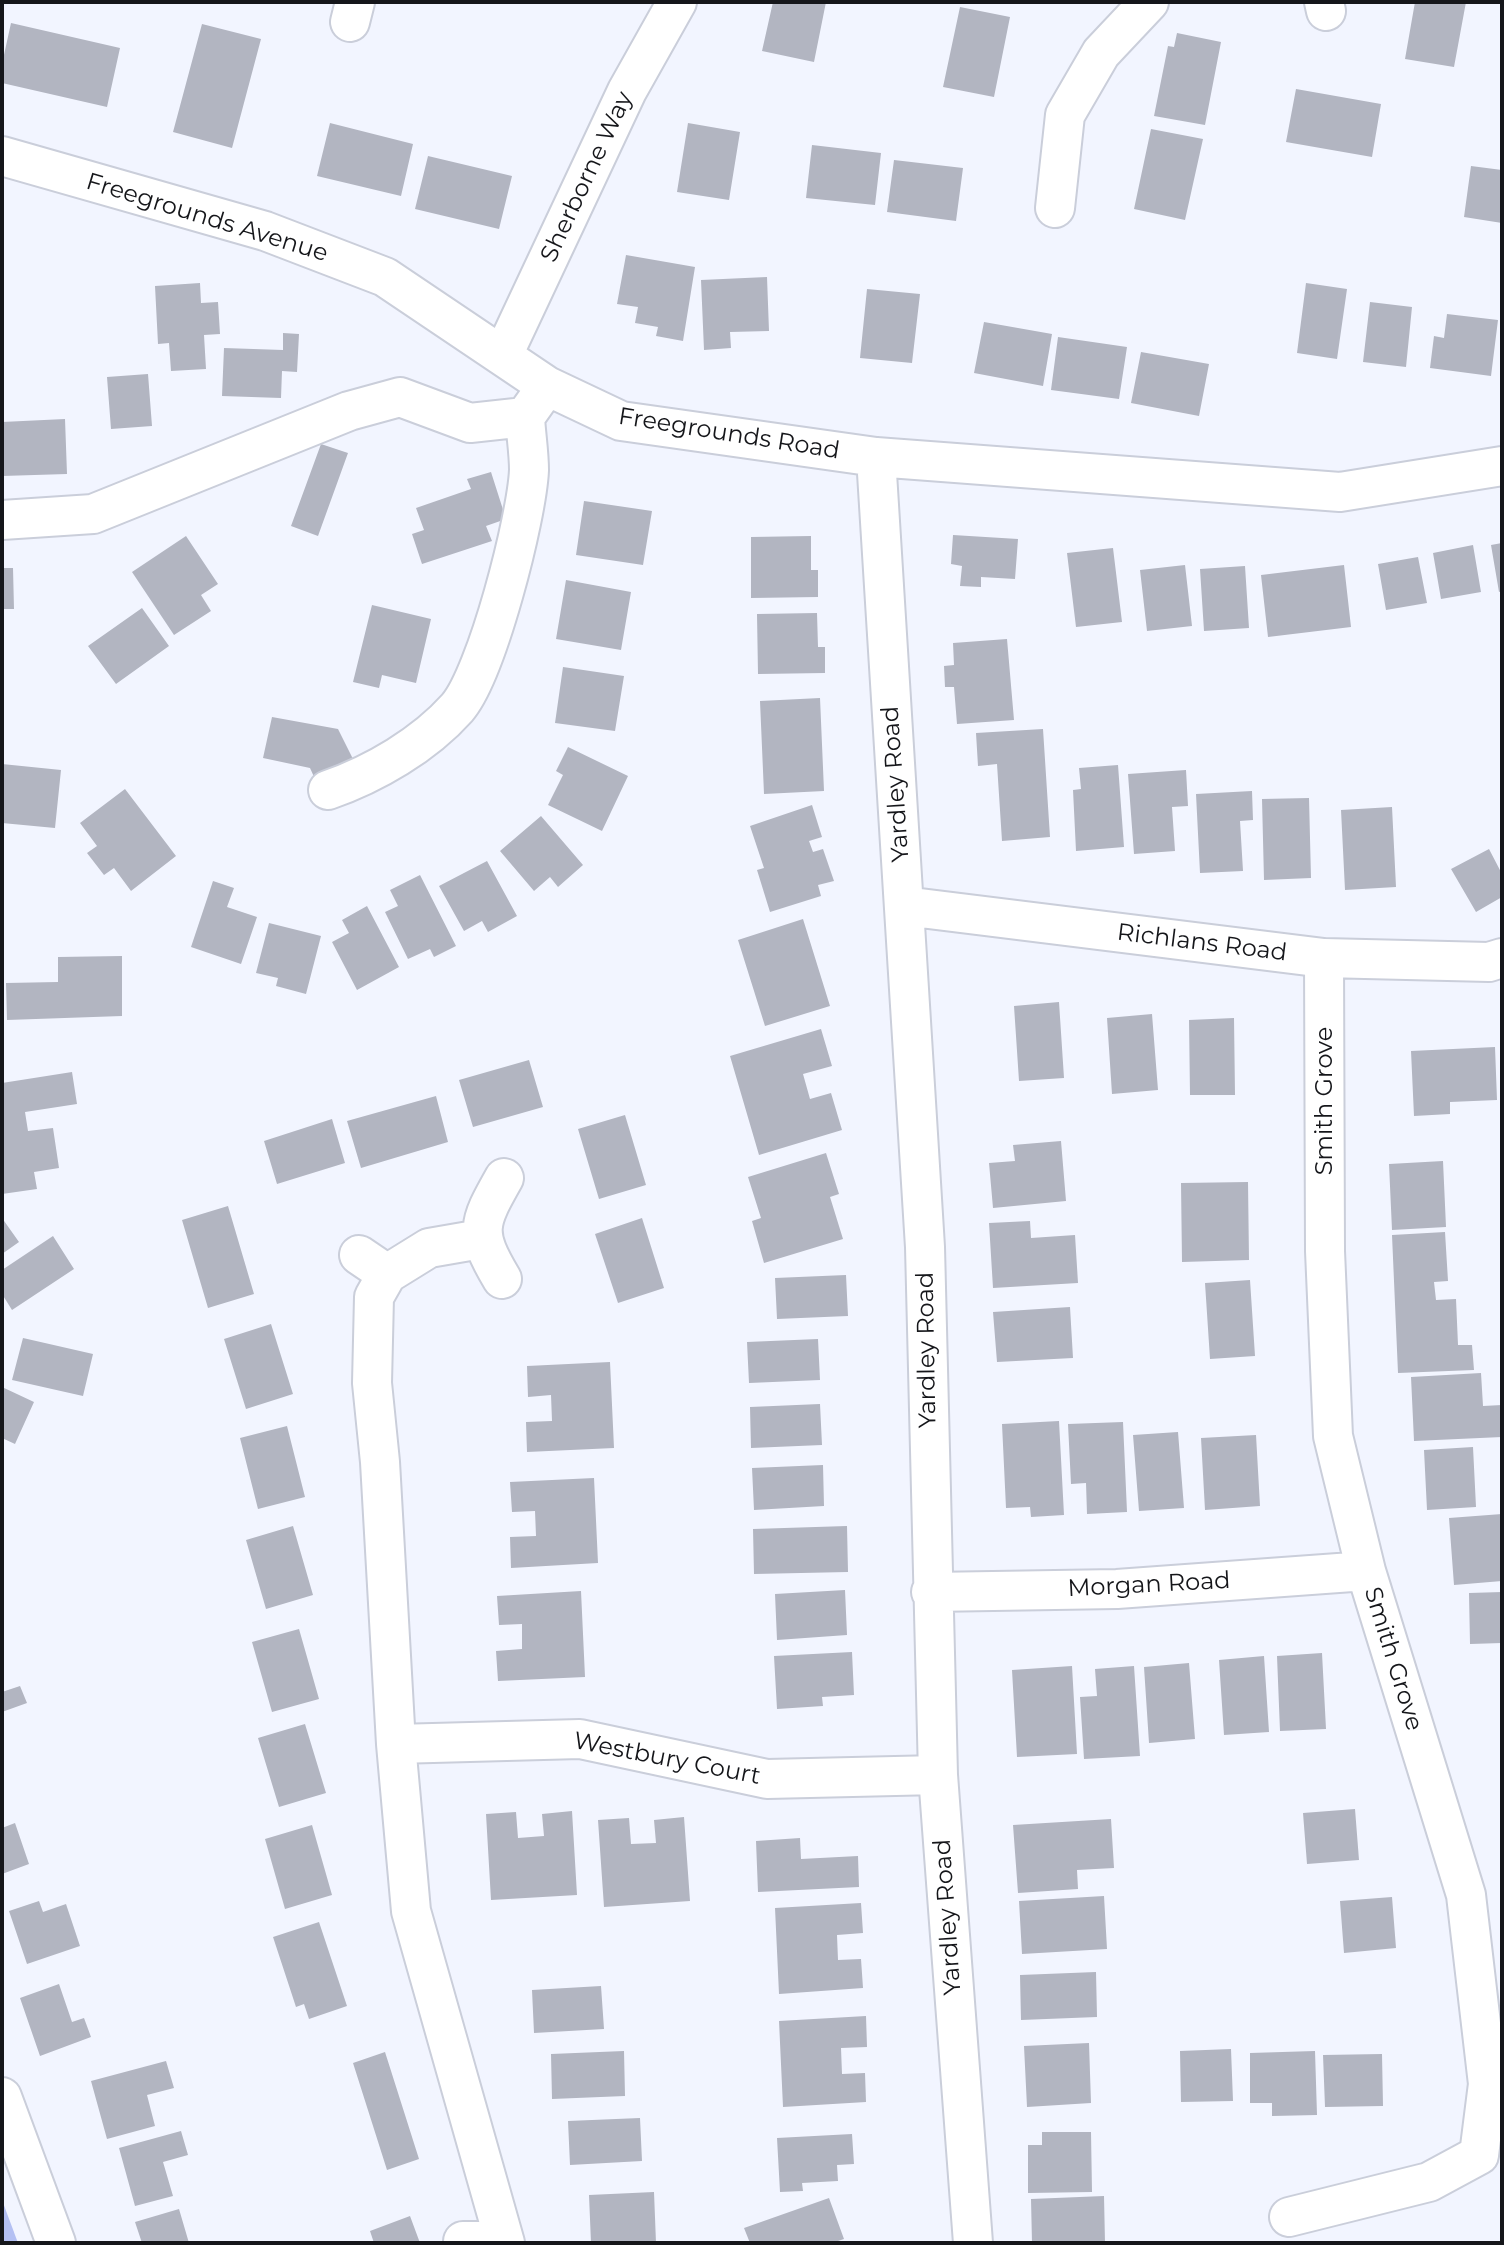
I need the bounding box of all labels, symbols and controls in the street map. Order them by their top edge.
street label: Sherborne Way [535,87,639,267]
street label: Freegrounds Avenue [83,167,331,269]
street label: Freegrounds Road [616,402,842,466]
street label: Yardley Road [876,705,916,863]
street label: Richlans Road [1115,918,1289,968]
street label: Smith Grove [1311,1027,1339,1175]
street label: Yardley Road [911,1272,943,1428]
street label: Morgan Road [1067,1566,1231,1604]
street label: Smith Grove [1358,1584,1428,1734]
street label: Westbury Court [571,1727,763,1791]
street label: Yardley Road [928,1838,968,1996]

